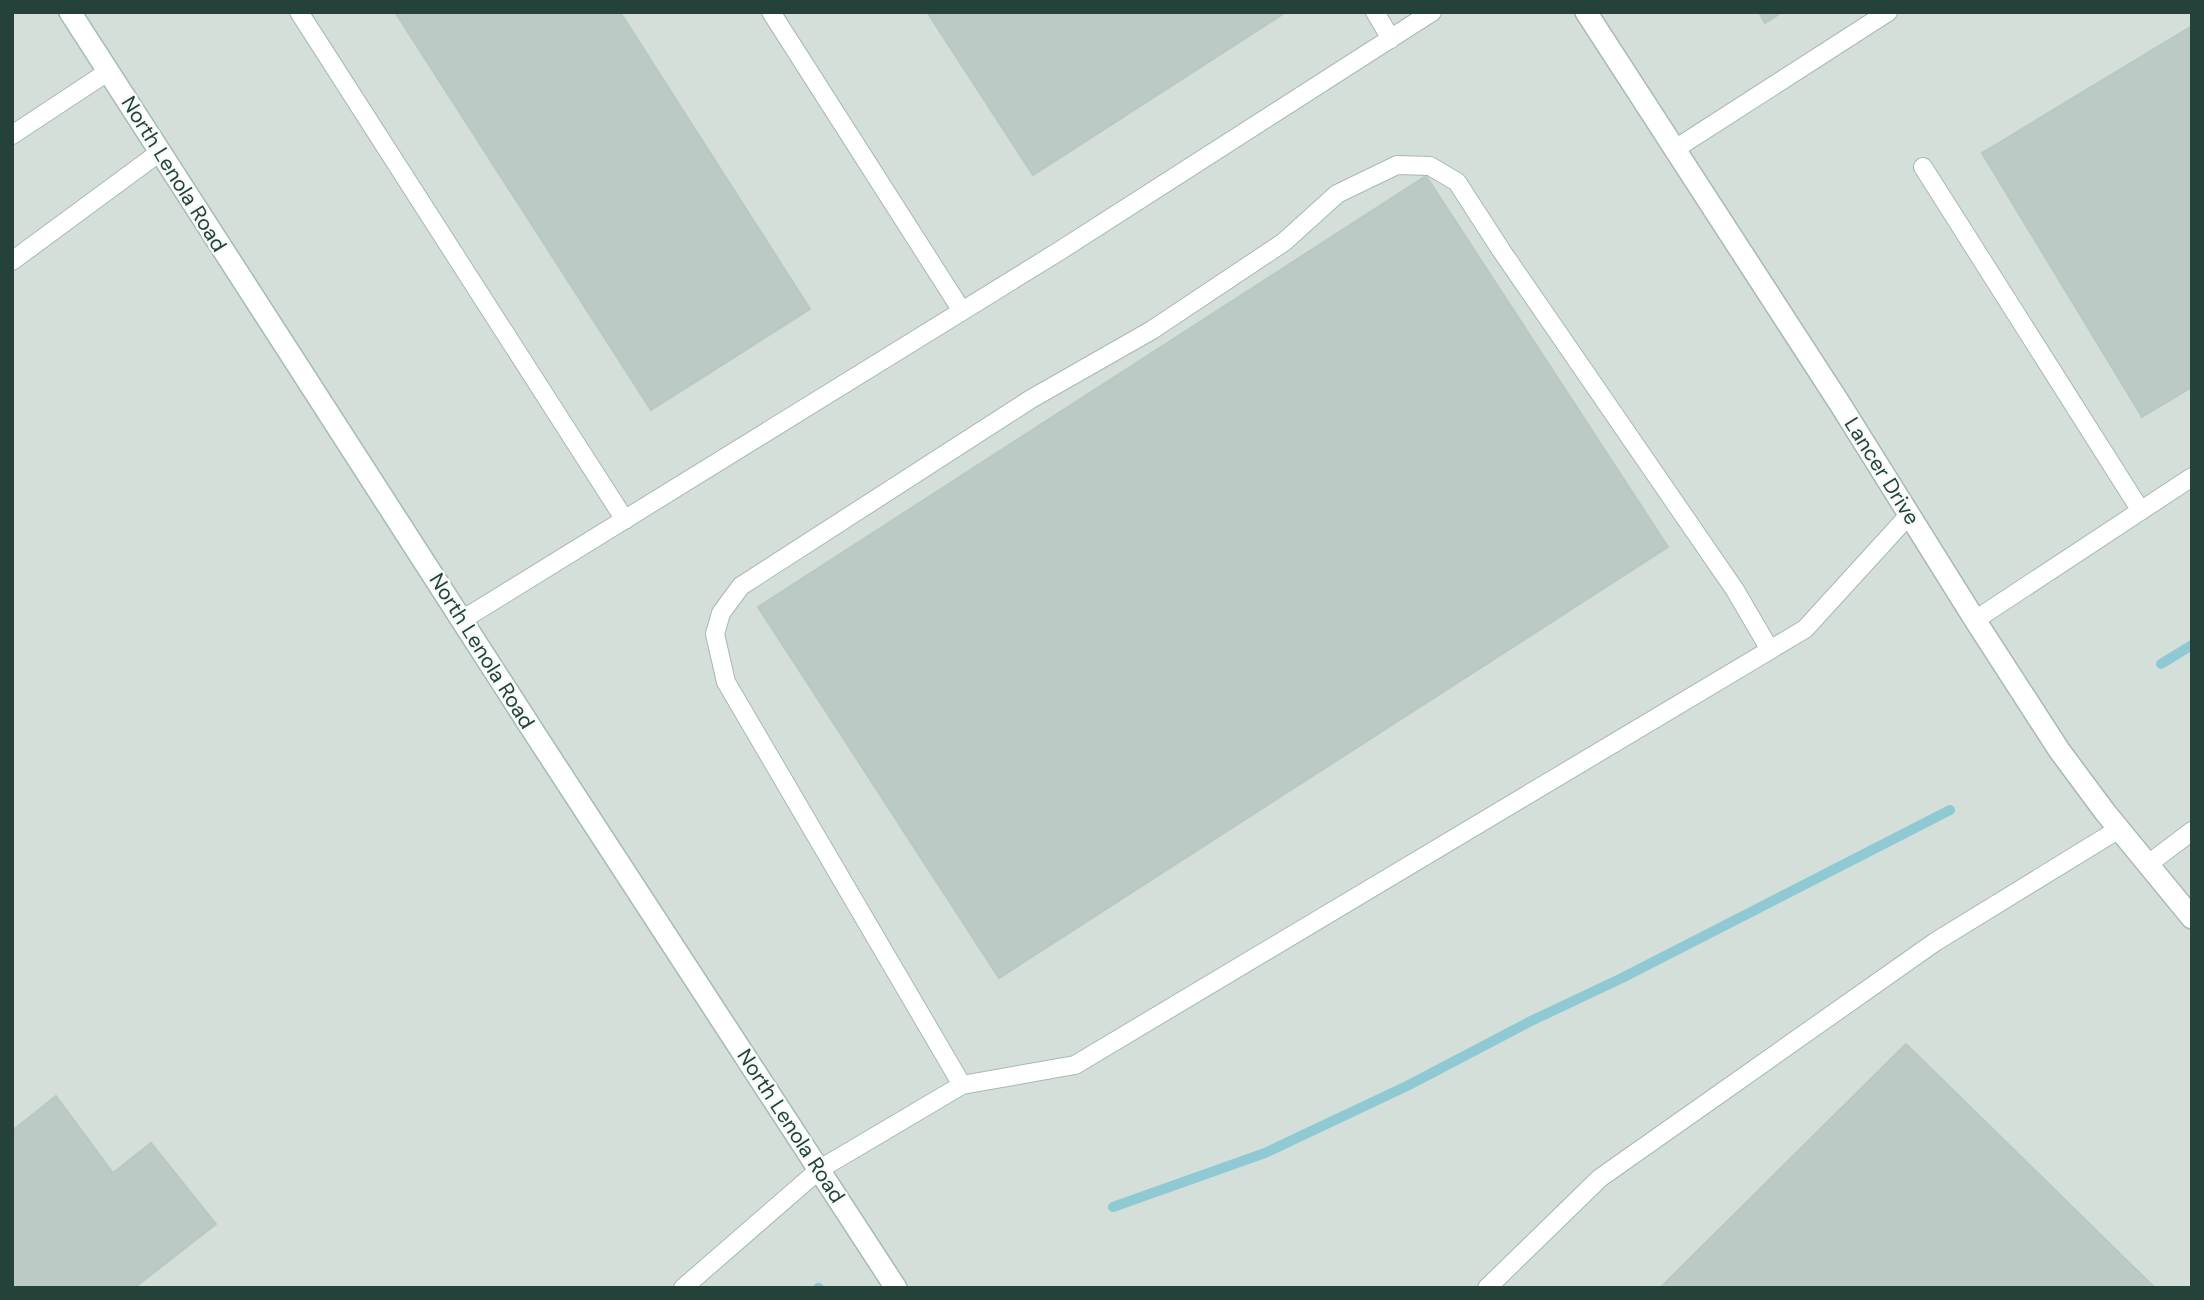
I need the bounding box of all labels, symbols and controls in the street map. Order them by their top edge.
street label: North Lenola Road [115,91,233,257]
street label: Lancer Drive [1838,412,1926,530]
street label: North Lenola Road [423,568,541,734]
street label: North Lenola Road [731,1044,851,1208]

